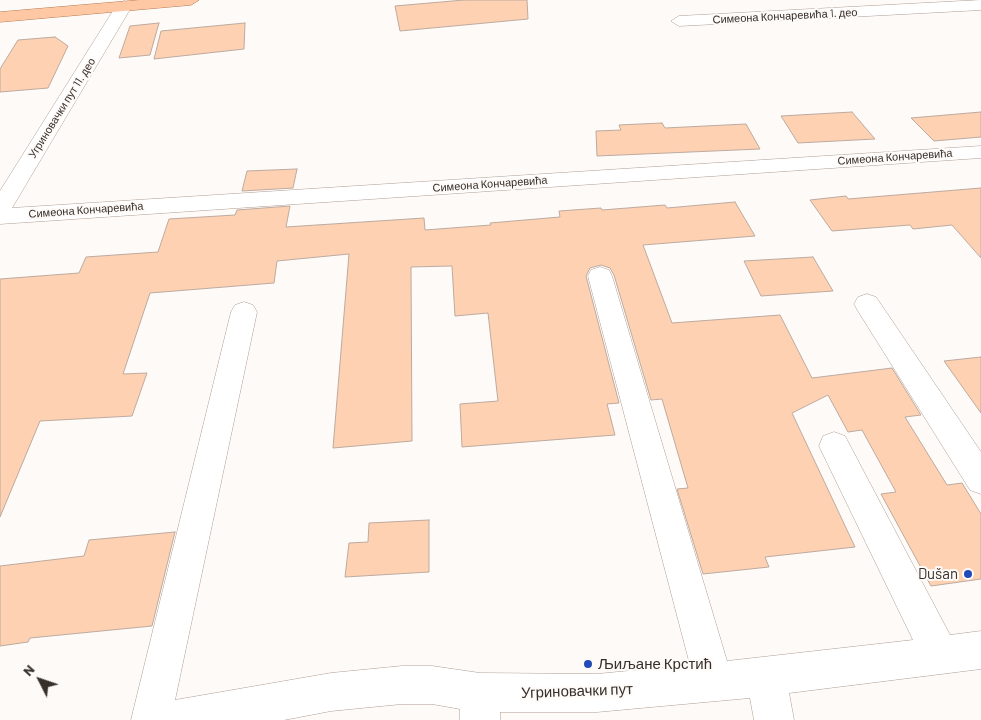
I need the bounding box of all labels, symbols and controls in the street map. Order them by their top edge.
street label: Симеона Кончаревића 1. део [712,6,858,26]
street label: Угриновачки пут 11. део [26,55,98,161]
street label: Симеона Кончаревића [837,146,953,168]
street label: Симеона Кончаревића [432,173,548,195]
street label: Симеона Кончаревића [28,199,144,221]
place label: Dušan [918,565,958,583]
marker: Dušan [962,568,974,580]
north arrow [15,655,65,705]
place label: Љиљане Крстић [598,655,712,673]
marker: Љиљане Крстић [582,658,594,670]
text: N [19,661,38,679]
street label: Угриновачки пут [521,680,633,702]

